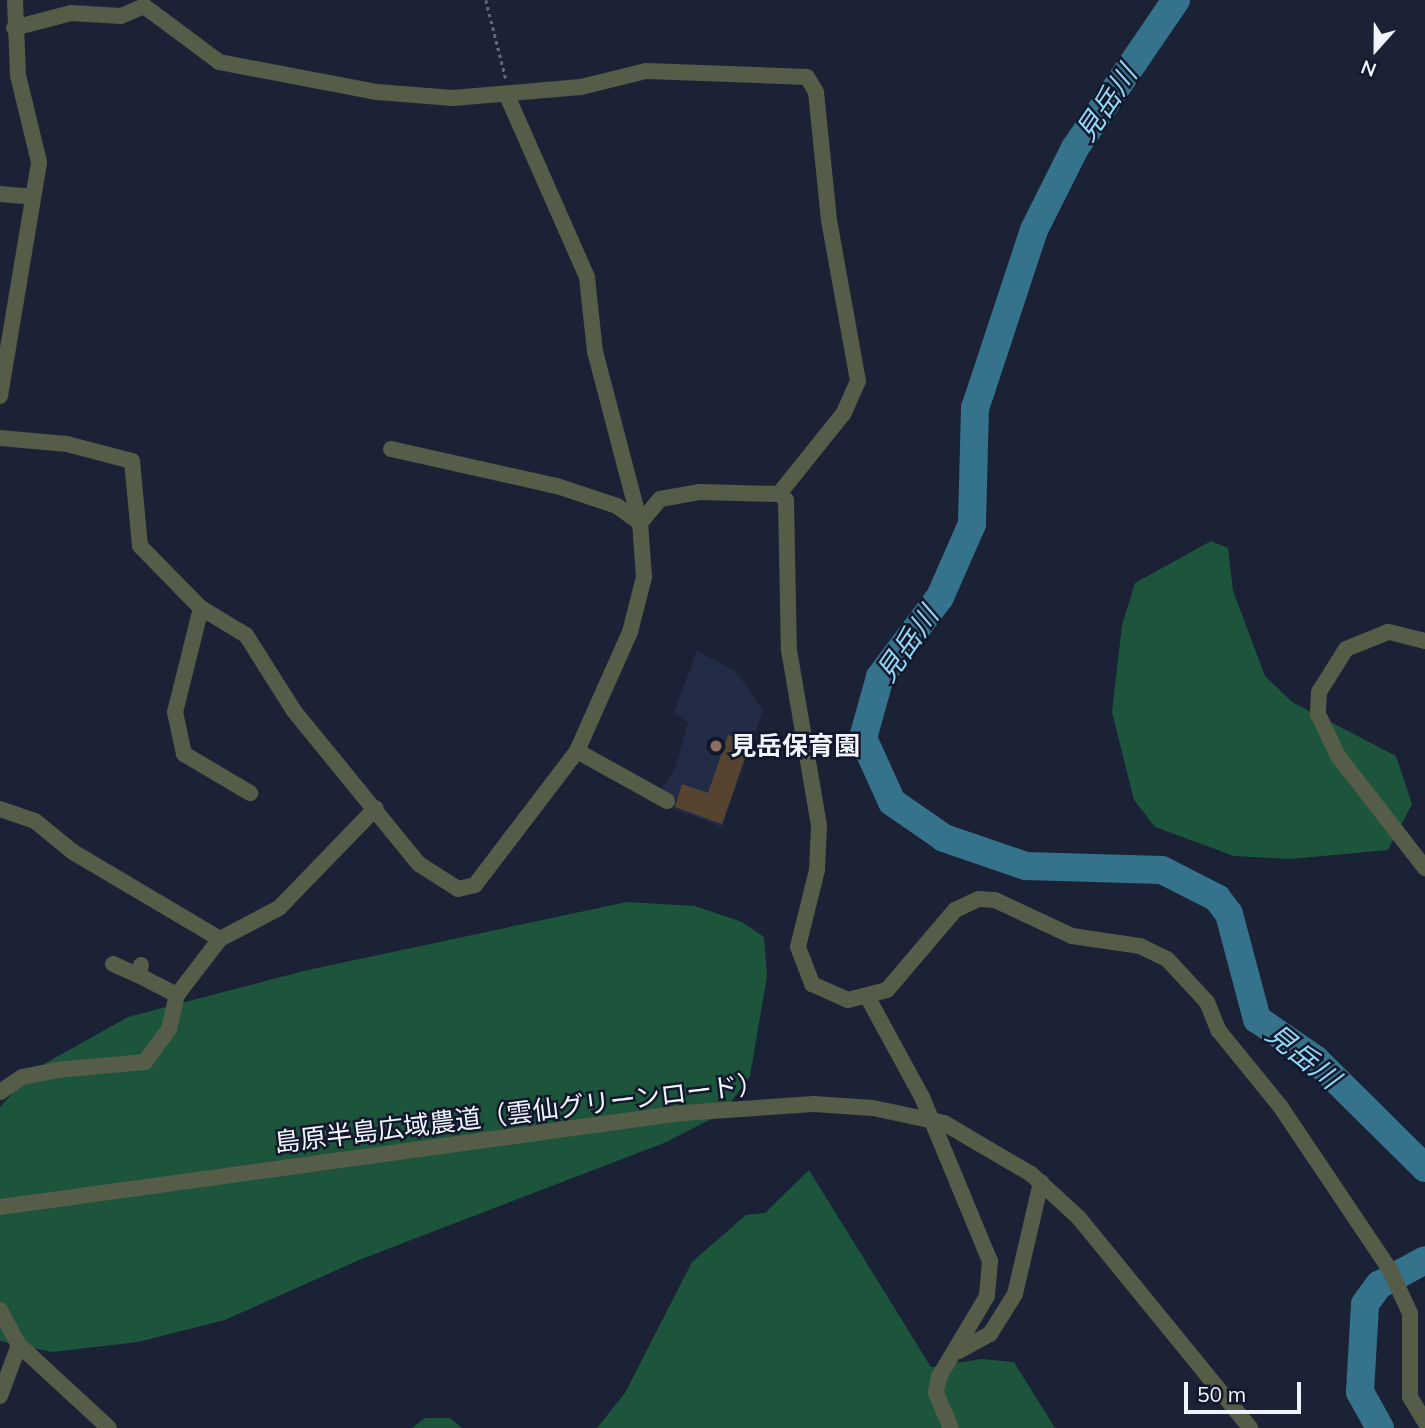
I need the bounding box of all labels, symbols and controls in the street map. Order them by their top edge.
north arrow [1341,14,1411,84]
text: N [1357,55,1379,82]
water label: 見岳川 [1069,59,1143,147]
water label: 見岳川 [869,600,945,688]
place label: 見岳保育園 [730,730,860,762]
marker: 見岳保育園 [708,738,724,754]
water label: 見岳川 [1260,1017,1346,1095]
street label: 島原半島広域農道（雲仙グリーンロード） [272,1067,766,1159]
scale bar [1187,1368,1304,1412]
text: 50 m [1197,1381,1246,1407]

